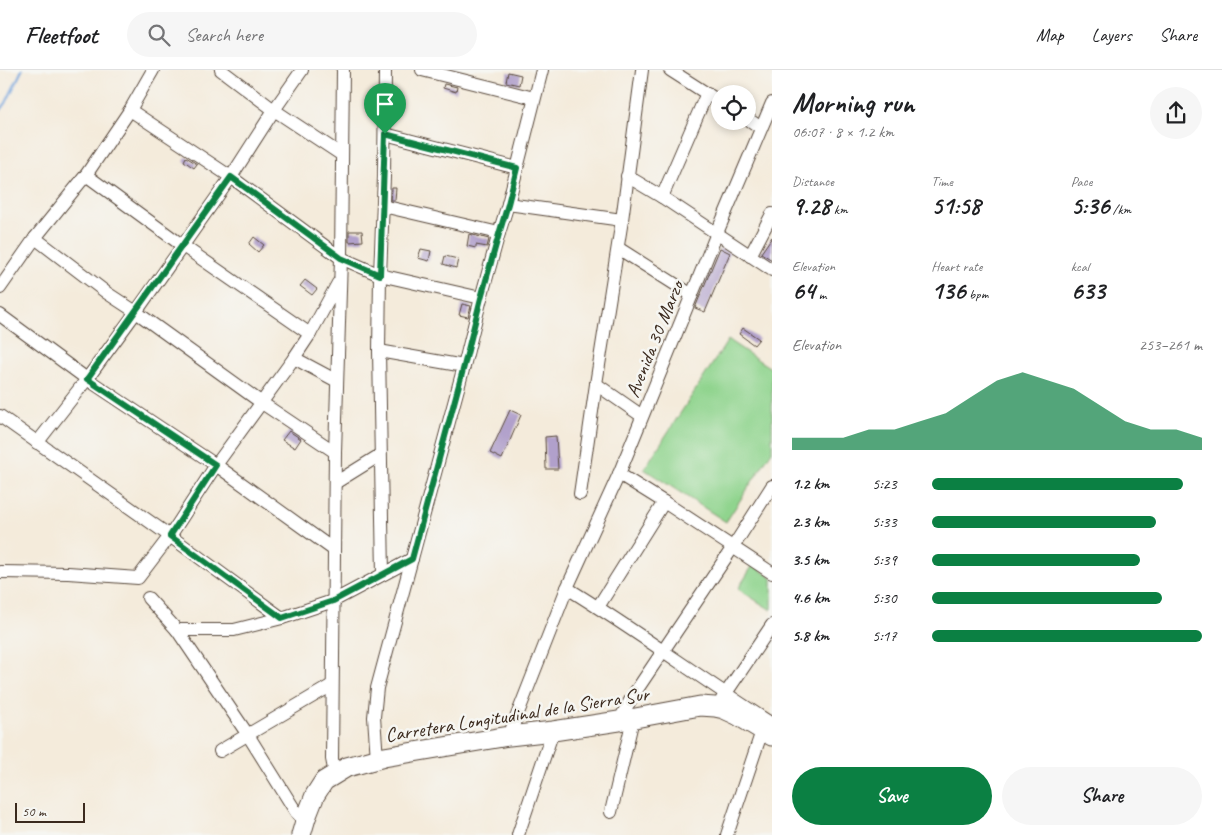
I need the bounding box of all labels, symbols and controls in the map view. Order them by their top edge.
search box [127,12,477,57]
text: Fleetfoot [25,20,97,50]
icon: search [145,21,173,49]
text: Search here [185,23,263,47]
text: Map [1036,24,1064,46]
text: Layers [1092,24,1131,46]
text: Share [1159,24,1197,46]
pin [364,83,406,134]
map controls [711,85,756,130]
button: locate [711,85,756,130]
text: Morning run [792,85,914,120]
button: share [1150,87,1202,139]
icon: arrive [371,90,399,118]
text: 06:07 · 8 × 1.2 km [792,122,894,142]
text: Distance [792,173,834,190]
text: Time [931,173,953,190]
text: Pace [1071,173,1092,190]
text: 9.28 [792,190,830,222]
text: 51:58 [931,190,980,222]
text: 5:36 [1071,190,1109,222]
text: km [830,201,847,218]
text: /km [1109,201,1131,218]
text: Elevation [792,258,835,275]
text: Heart rate [931,258,982,275]
text: kcal [1071,258,1089,275]
text: 64 [792,275,815,307]
text: 136 [931,275,966,307]
text: 633 [1071,275,1105,307]
street label: Avenida 30 Marzo [620,276,690,401]
text: m [815,286,826,303]
text: bpm [966,286,988,303]
text: Elevation [792,335,841,355]
text: 253–261 m [1139,335,1202,355]
text: 1.2 km [792,474,829,494]
text: 5:23 [872,474,897,494]
text: 2.3 km [792,512,829,532]
text: 5:33 [872,512,897,532]
text: 3.5 km [792,550,829,570]
text: 5:39 [872,550,897,570]
text: 4.6 km [792,588,830,608]
text: 5:30 [872,588,897,608]
text: 5.8 km [792,626,829,646]
text: 5:17 [872,626,897,646]
street label: Carretera Longitudinal de la Sierra Sur [384,681,652,748]
button: Save [792,767,992,825]
button: Share [1002,767,1202,825]
scale bar [15,800,85,823]
text: 50 m [22,803,46,820]

